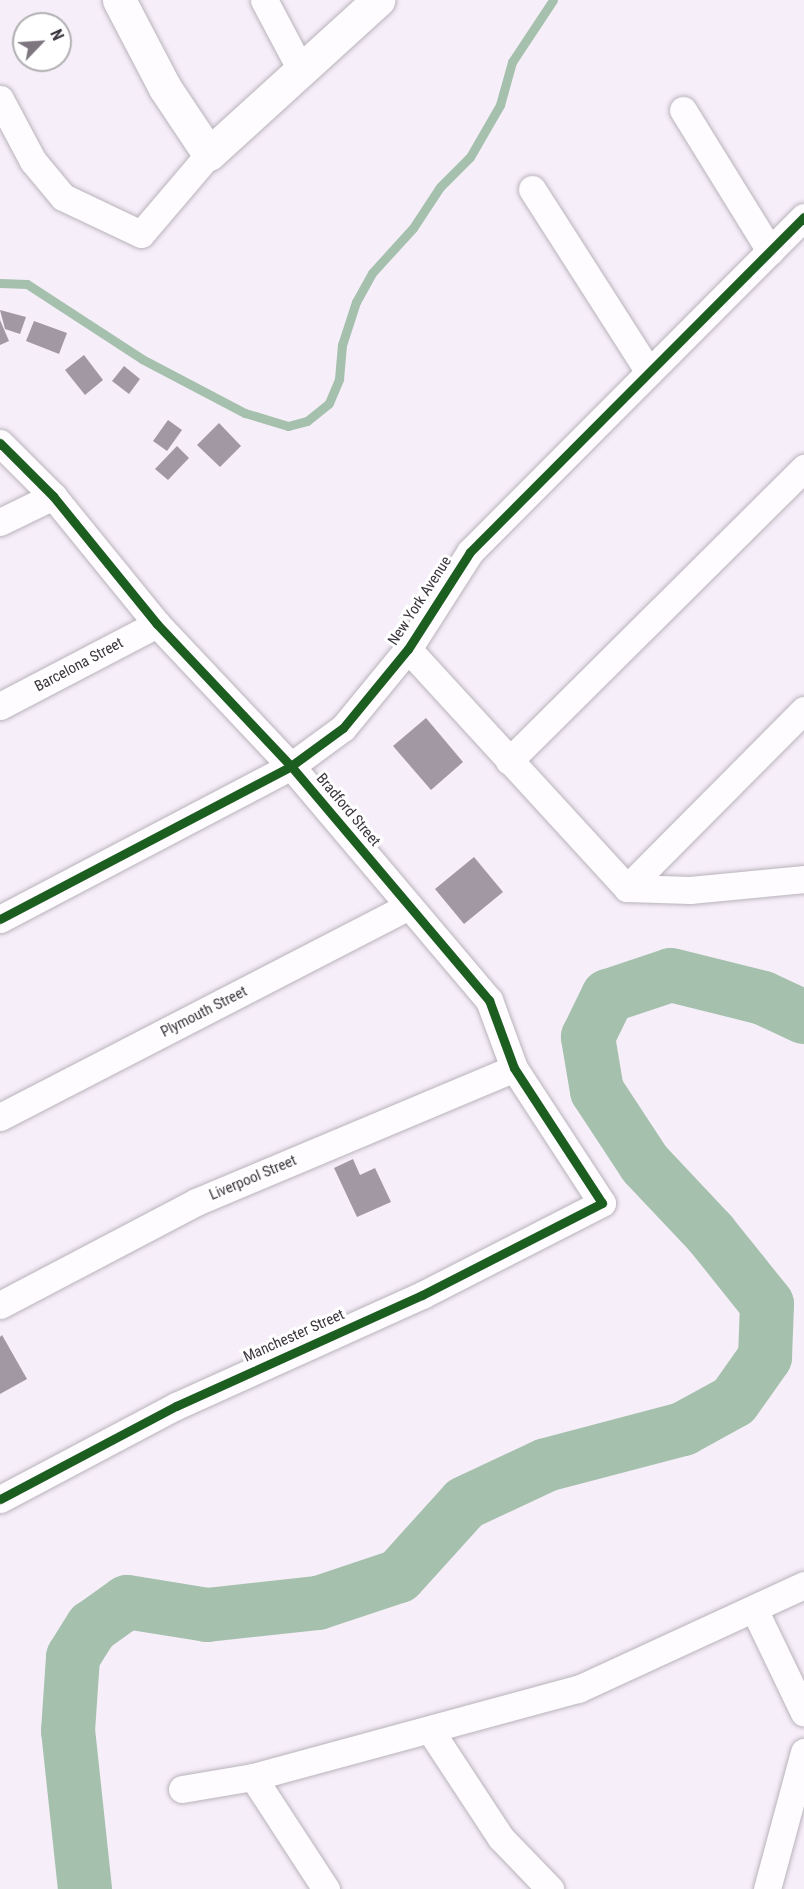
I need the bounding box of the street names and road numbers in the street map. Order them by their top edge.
street label: New York Avenue [385,553,455,649]
street label: Barcelona Street [32,634,126,696]
street label: Bradford Street [312,770,384,850]
street label: Plymouth Street [158,983,250,1041]
street label: Liverpool Street [207,1152,299,1204]
street label: Manchester Street [241,1306,347,1366]

